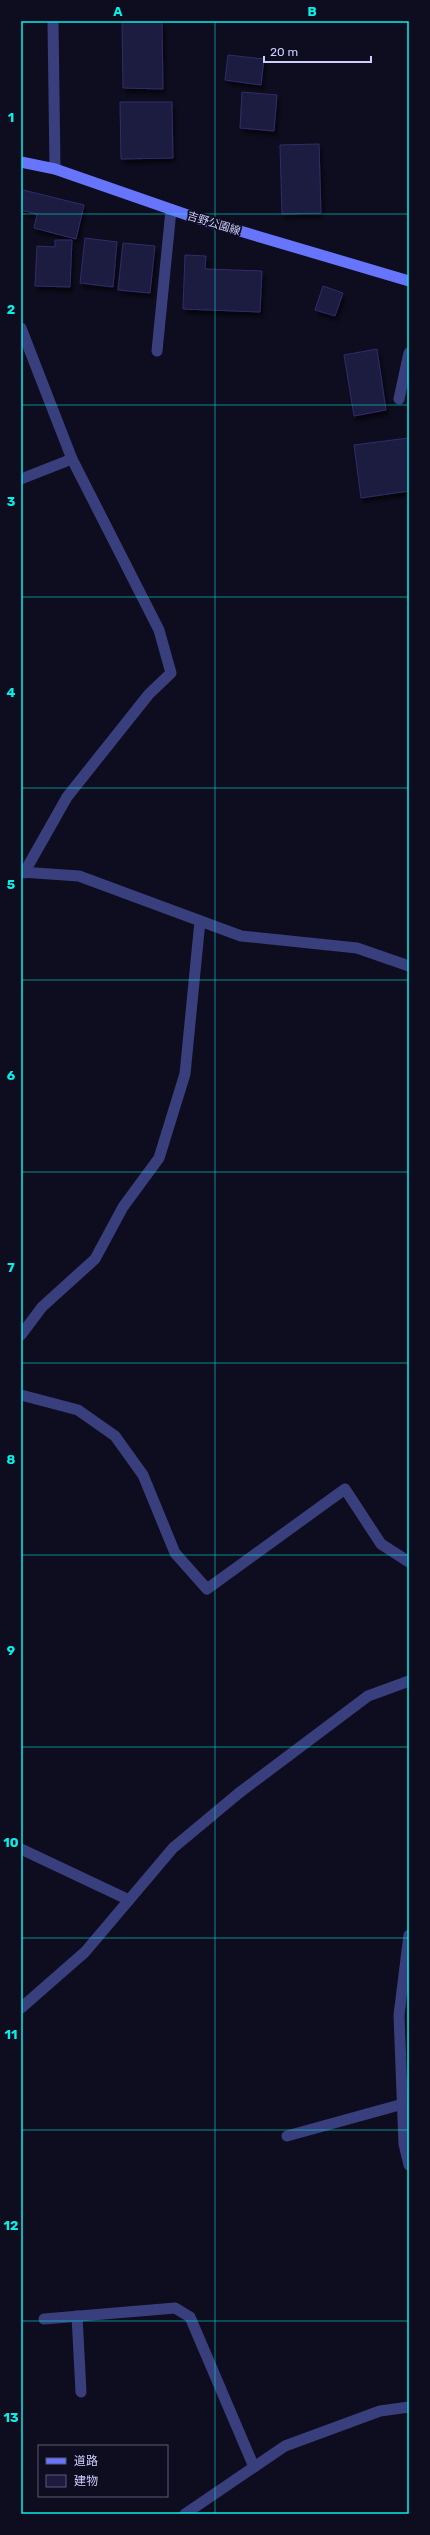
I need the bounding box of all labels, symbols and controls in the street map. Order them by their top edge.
text: A [113,4,123,19]
text: B [307,4,317,19]
scale bar [264,38,371,64]
text: 20 m [270,45,298,59]
text: 1 [8,110,14,125]
street label: 吉野公園線 [186,209,242,238]
text: 2 [7,302,15,317]
text: 3 [7,494,16,509]
text: 4 [7,685,16,700]
text: 5 [7,877,15,892]
text: 6 [7,1068,16,1083]
text: 7 [7,1260,15,1275]
text: 8 [7,1452,16,1467]
text: 9 [7,1643,15,1658]
text: 10 [3,1835,19,1850]
text: 11 [5,2027,17,2042]
text: 12 [4,2218,18,2233]
text: 13 [3,2410,19,2425]
legend [38,2445,168,2497]
text: 道路 [74,2454,98,2468]
text: 建物 [74,2474,98,2488]

